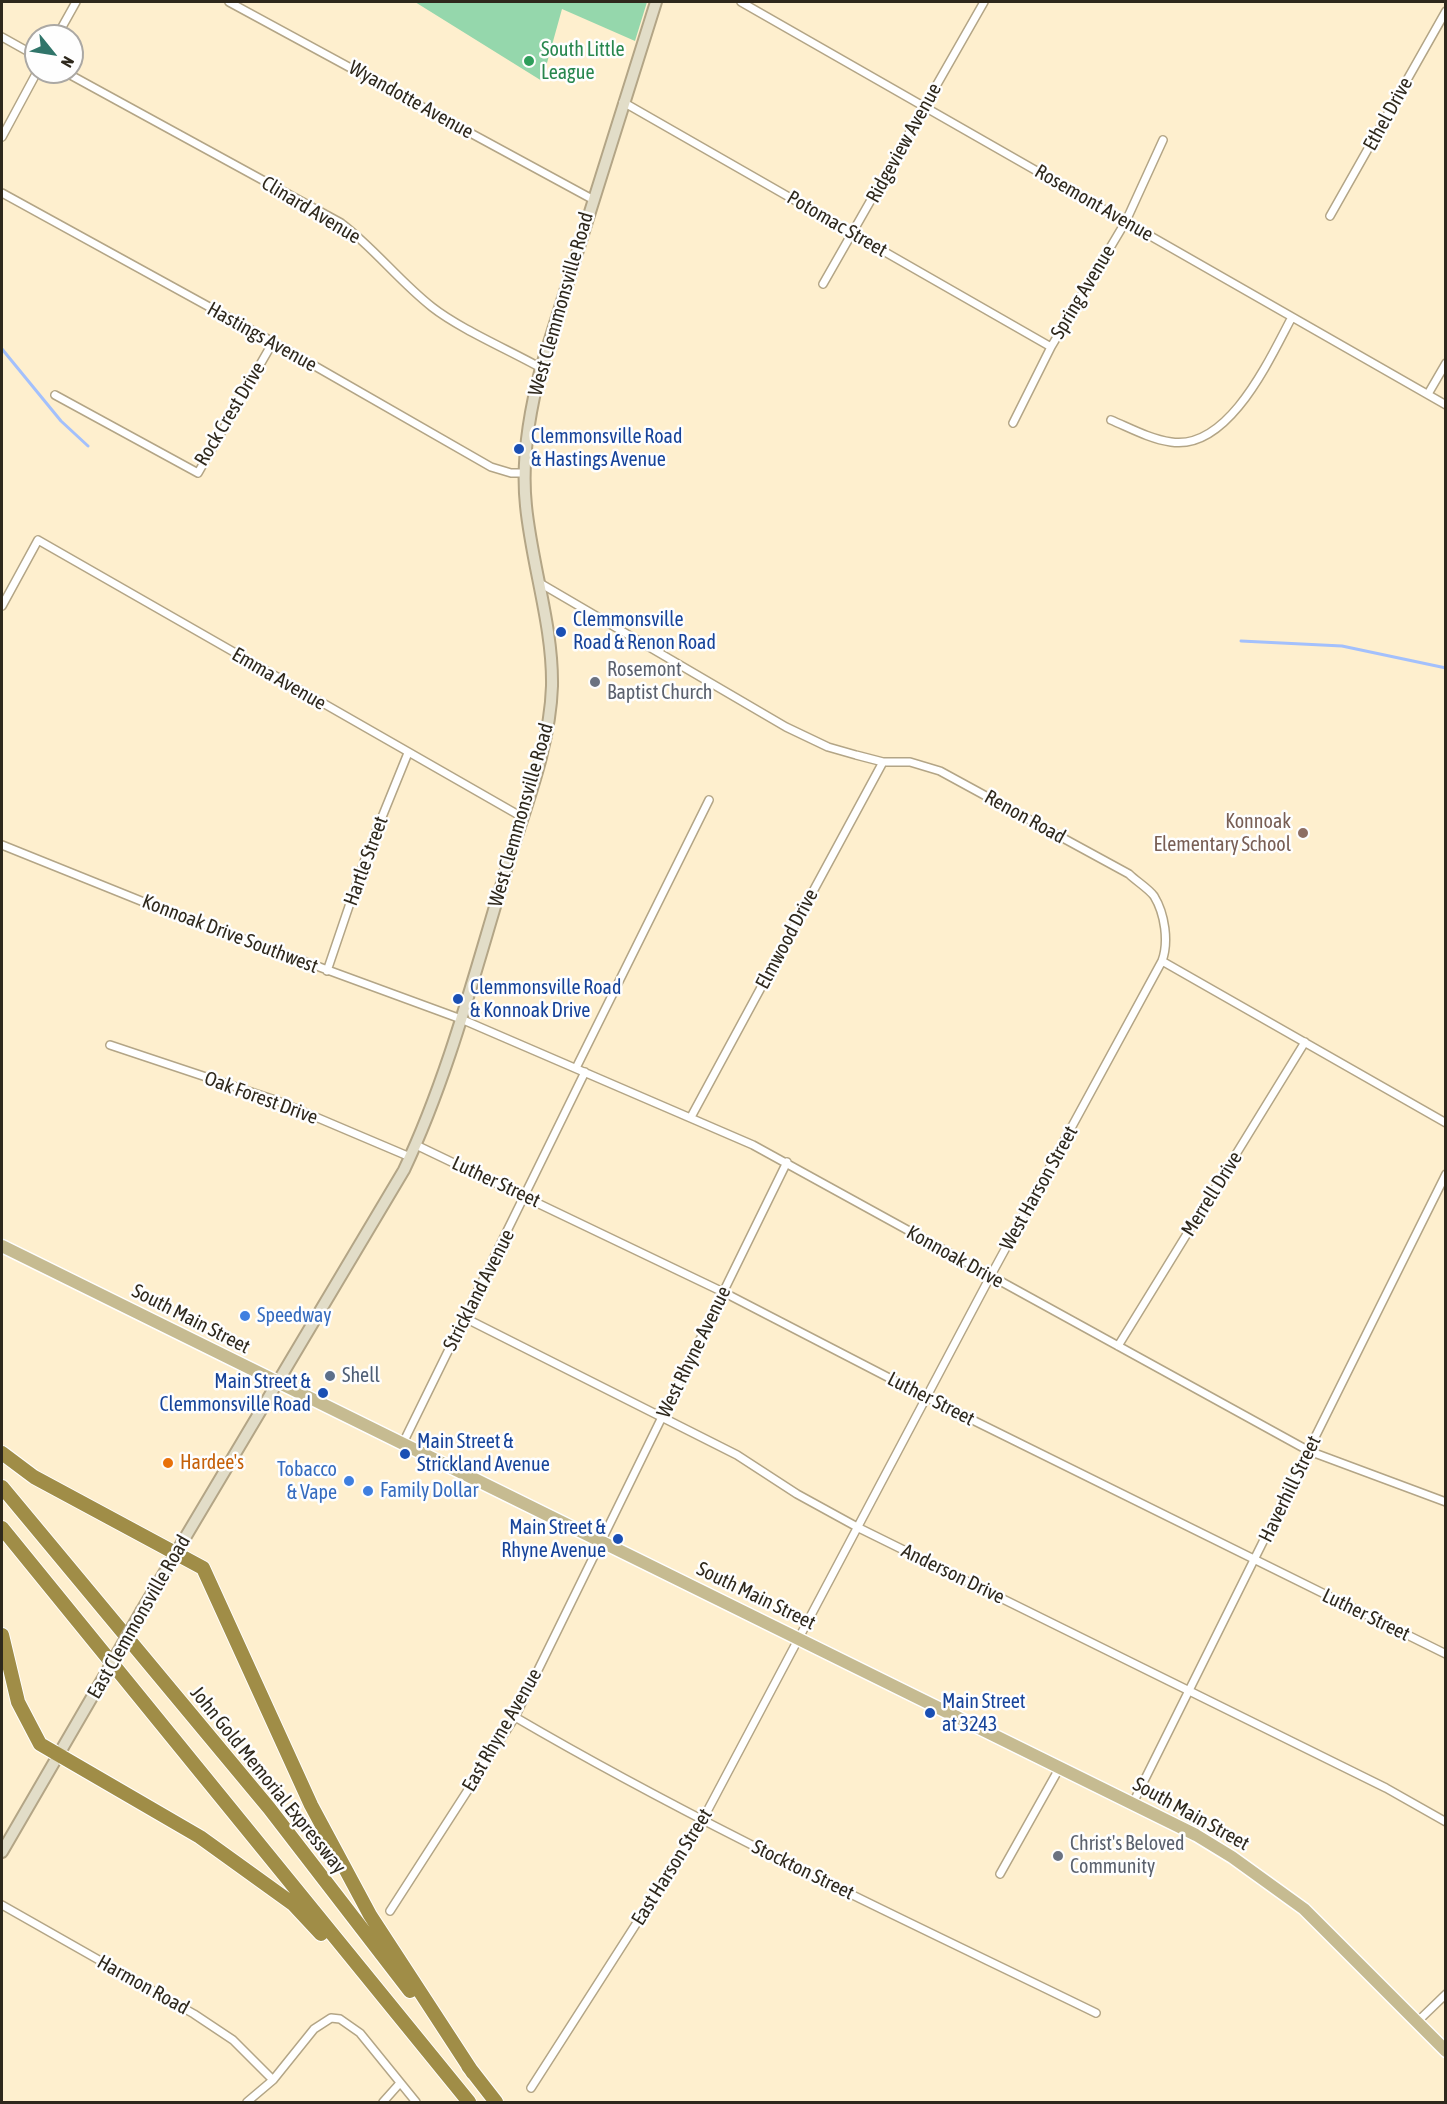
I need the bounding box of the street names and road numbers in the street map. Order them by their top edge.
street label: Wyandotte Avenue [344,56,478,144]
street label: Ethel Drive [1358,73,1418,155]
street label: Ridgeview Avenue [861,79,947,207]
street label: Rosemont Avenue [1030,159,1158,247]
street label: Clinard Avenue [257,171,365,249]
street label: Potomac Street [783,186,891,262]
street label: West Clemmonsville Road [523,209,599,399]
street label: Spring Avenue [1046,241,1120,343]
street label: Hastings Avenue [203,297,321,377]
street label: Rock Crest Drive [190,358,270,470]
street label: Emma Avenue [228,642,330,716]
street label: West Clemmonsville Road [483,720,559,910]
street label: Renon Road [980,785,1070,849]
street label: Hartle Street [339,813,393,909]
street label: Elmwood Drive [751,885,823,993]
street label: Konnoak Drive Southwest [139,889,321,979]
street label: Oak Forest Drive [201,1066,321,1130]
street label: West Harson Street [995,1122,1083,1254]
street label: Merrell Drive [1177,1147,1247,1241]
street label: Luther Street [448,1151,544,1213]
street label: Konnoak Drive [902,1221,1008,1293]
street label: Strickland Avenue [438,1225,520,1355]
street label: South Main Street [128,1279,254,1359]
street label: West Rhyne Avenue [652,1282,736,1422]
street label: Luther Street [883,1367,979,1431]
street label: Haverhill Street [1254,1432,1326,1546]
street label: East Clemmonsville Road [82,1531,196,1703]
street label: Anderson Drive [898,1539,1008,1609]
street label: South Main Street [693,1557,819,1635]
street label: Luther Street [1318,1584,1414,1646]
street label: East Rhyne Avenue [457,1664,547,1796]
street label: John Gold Memorial Expressway [185,1682,351,1878]
street label: South Main Street [1129,1772,1253,1856]
street label: East Harson Street [627,1804,717,1930]
street label: Stockton Street [748,1835,858,1905]
street label: Harmon Road [93,1950,193,2020]

